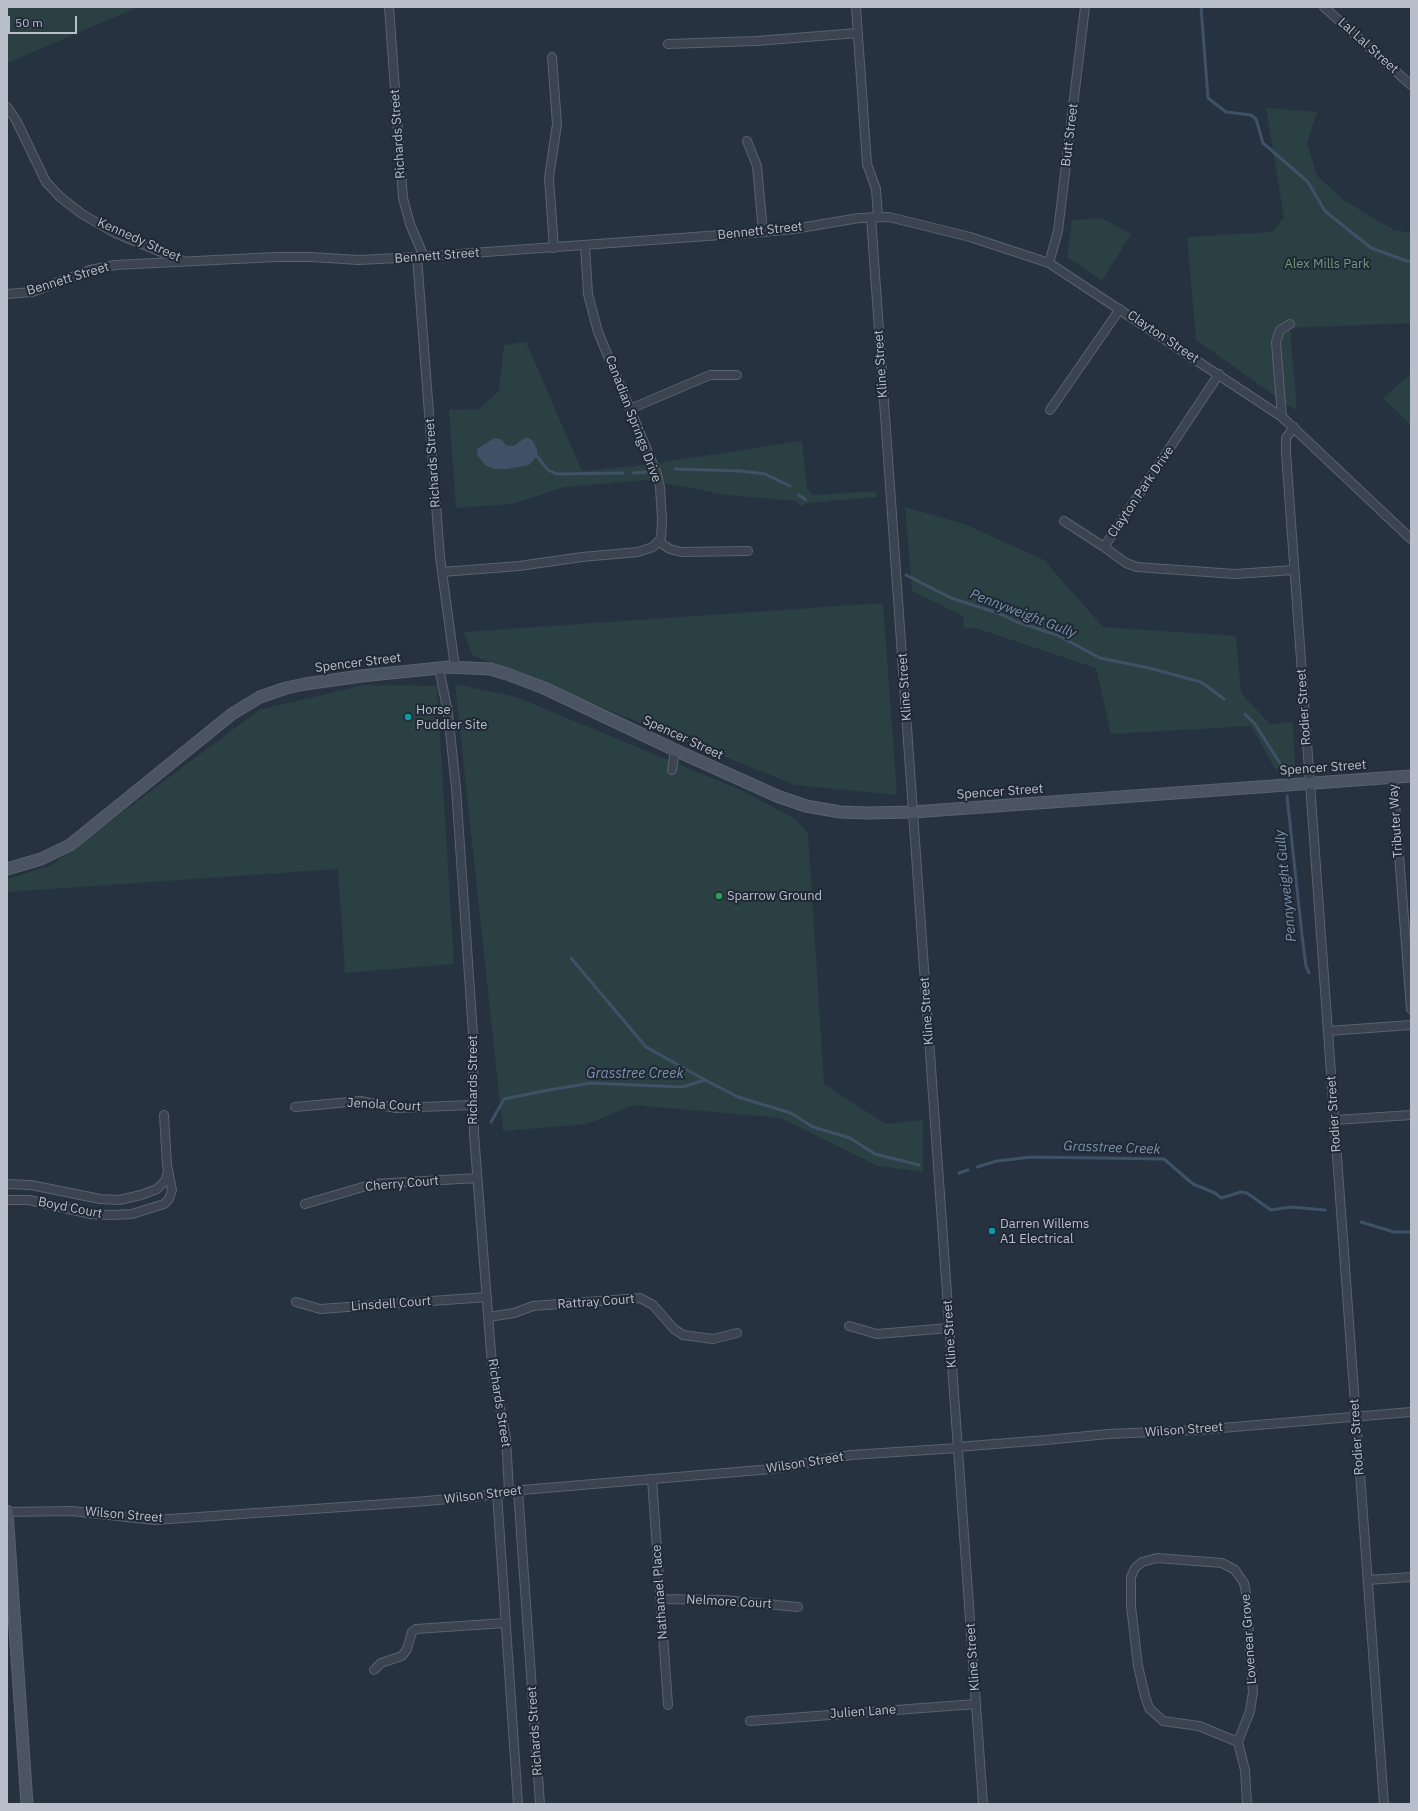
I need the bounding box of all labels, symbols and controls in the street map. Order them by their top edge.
scale bar [10,8,79,34]
text: 50 m [15,15,43,30]
street label: Lal Lal Street [1335,15,1401,77]
street label: Richards Street [387,89,409,179]
street label: Butt Street [1058,102,1082,168]
street label: Kennedy Street [95,215,183,265]
street label: Bennett Street [717,219,803,243]
street label: Bennett Street [394,245,480,267]
park label: Alex Mills Park [1284,256,1370,272]
street label: Bennett Street [25,259,111,299]
street label: Clayton Street [1124,307,1202,367]
street label: Kline Street [871,329,891,399]
street label: Canadian Springs Drive [602,353,664,485]
street label: Richards Street [422,418,444,508]
street label: Clayton Park Drive [1105,443,1177,541]
water label: Pennyweight Gully [967,586,1079,642]
street label: Spencer Street [314,650,402,676]
street label: Kline Street [895,652,915,722]
street label: Rodier Street [1294,668,1314,746]
place label: Horse Puddler Site [416,702,487,733]
marker: Horse Puddler Site [403,712,413,722]
street label: Spencer Street [640,713,726,763]
street label: Spencer Street [1279,757,1367,779]
street label: Spencer Street [956,781,1044,803]
street label: Tributer Way [1386,783,1406,859]
water label: Pennyweight Gully [1272,829,1300,943]
place label: Sparrow Ground [727,888,822,904]
marker: Sparrow Ground [714,891,724,901]
street label: Kline Street [917,976,937,1046]
street label: Richards Street [465,1035,481,1125]
water label: Grasstree Creek [586,1066,684,1082]
street label: Rodier Street [1324,1075,1344,1153]
street label: Jenola Court [347,1095,421,1115]
water label: Grasstree Creek [1063,1138,1161,1158]
street label: Cherry Court [364,1173,440,1195]
street label: Boyd Court [37,1194,103,1222]
place label: Darren Willems A1 Electrical [1000,1216,1089,1247]
marker: Darren Willems A1 Electrical [987,1226,997,1236]
street label: Rattray Court [557,1292,635,1312]
street label: Linsdell Court [350,1293,432,1315]
street label: Kline Street [940,1299,960,1369]
street label: Richards Street [484,1357,514,1449]
street label: Rodier Street [1347,1398,1367,1476]
street label: Wilson Street [1145,1419,1223,1441]
street label: Wilson Street [765,1449,845,1477]
street label: Wilson Street [443,1482,523,1508]
street label: Wilson Street [84,1504,164,1526]
street label: Nathanael Place [649,1544,671,1640]
street label: Nelmore Court [686,1592,772,1612]
street label: Lovenear Grove [1238,1593,1260,1685]
street label: Kline Street [963,1622,983,1692]
street label: Richards Street [524,1686,546,1776]
street label: Julien Lane [829,1702,897,1722]

